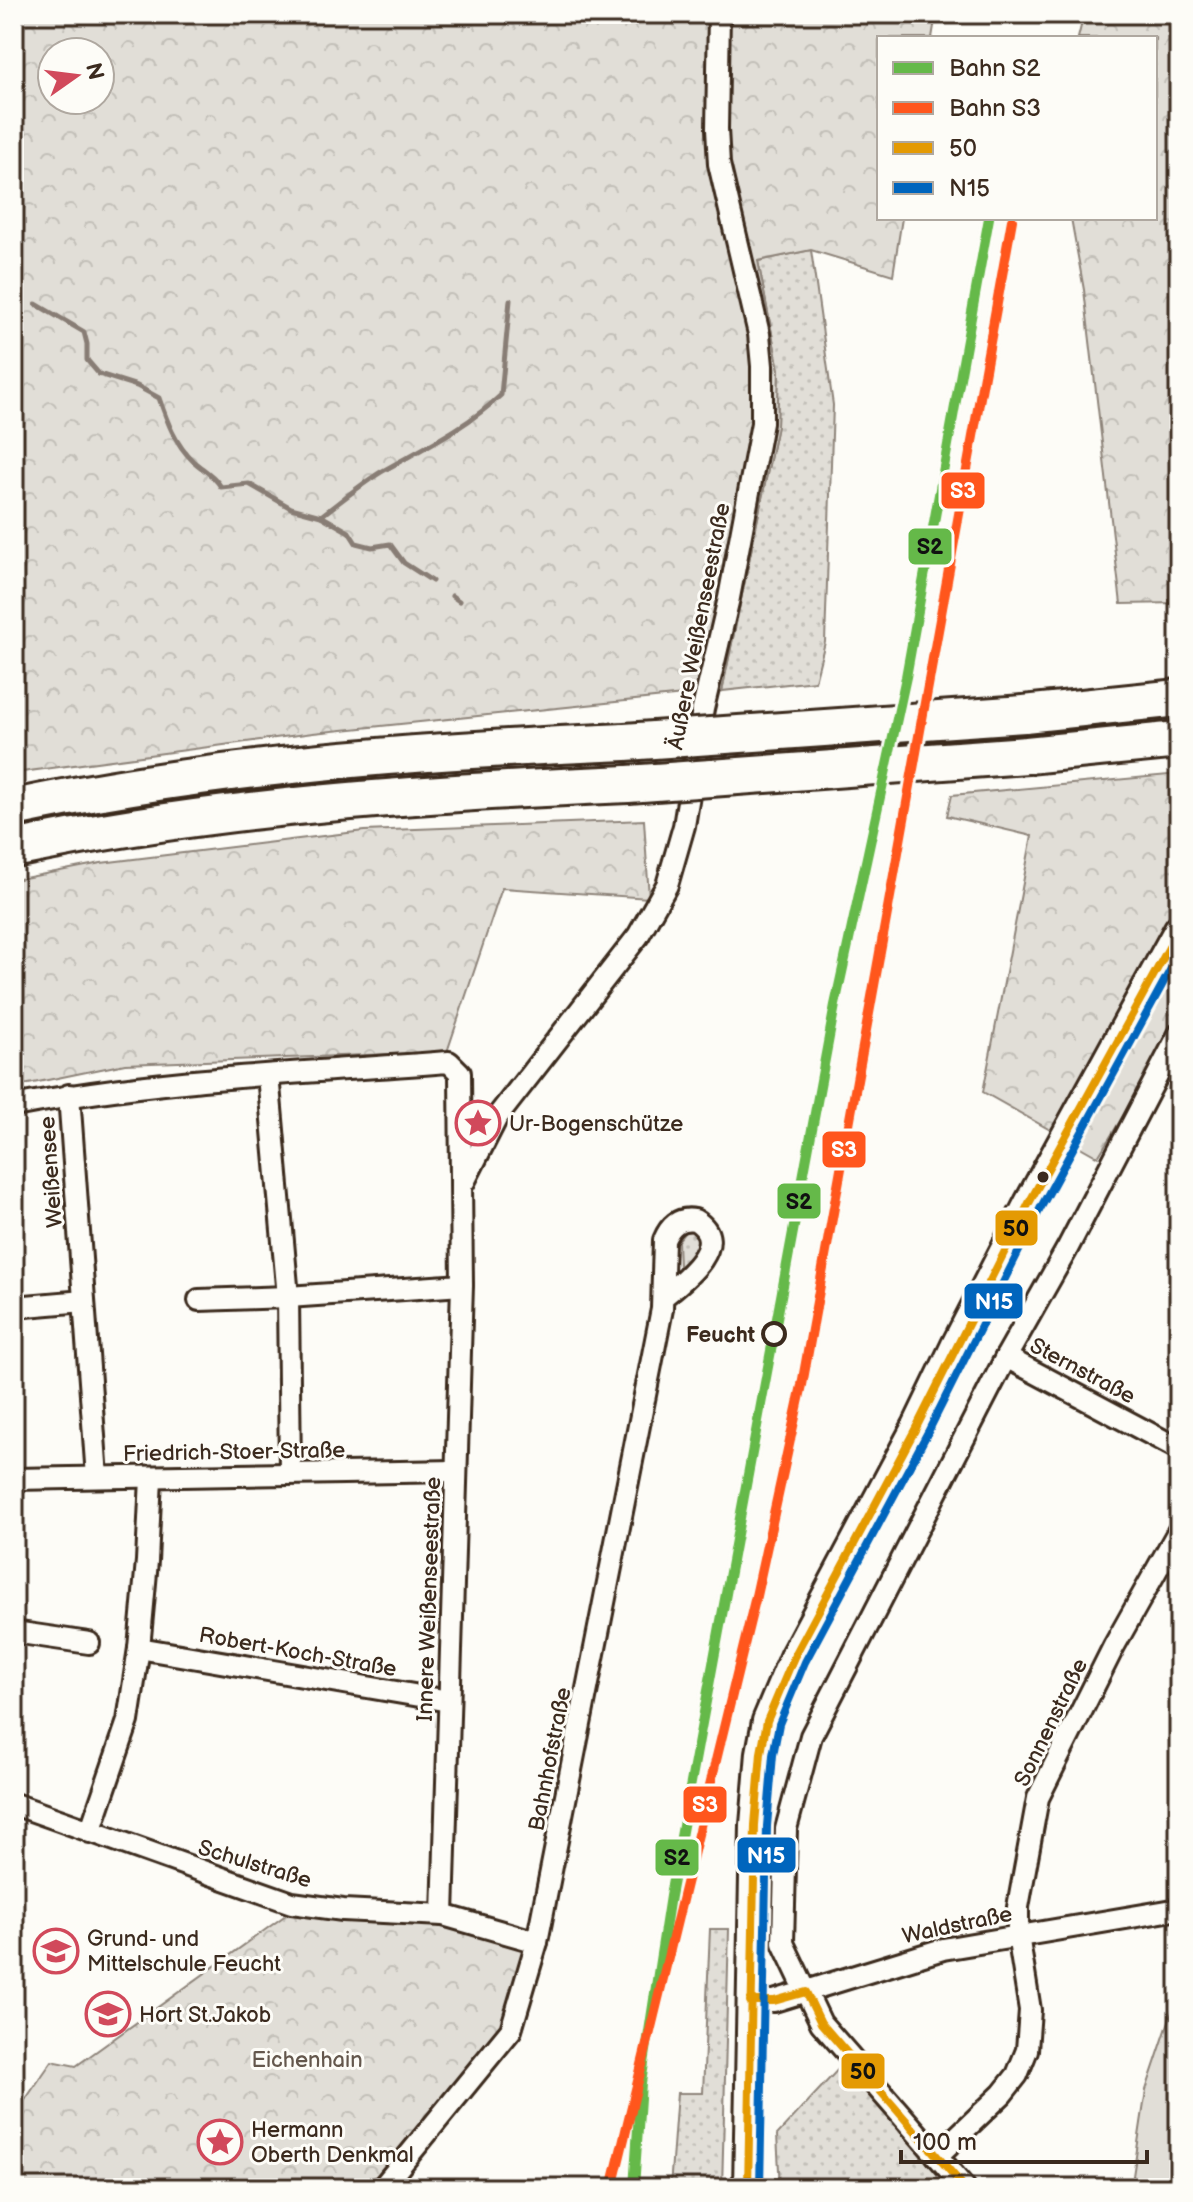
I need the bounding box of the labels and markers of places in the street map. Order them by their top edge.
place icon: Ur-Bogenschütze [454,1099,502,1147]
place label: Ur-Bogenschütze [509,1111,683,1138]
unlabelled marker [1035,1169,1051,1185]
place label: Feucht [686,1322,756,1349]
marker: Feucht [762,1322,786,1346]
place label: Grund- und Mittelschule Feucht [87,1926,281,1978]
school or university icon: Grund- und Mittelschule Feucht [32,1927,80,1975]
school or university icon: Hort St.Jakob [84,1990,132,2038]
place label: Hort St.Jakob [139,2002,271,2029]
place label: Hermann Oberth Denkmal [251,2117,414,2169]
place icon: Hermann Oberth Denkmal [196,2118,244,2166]

